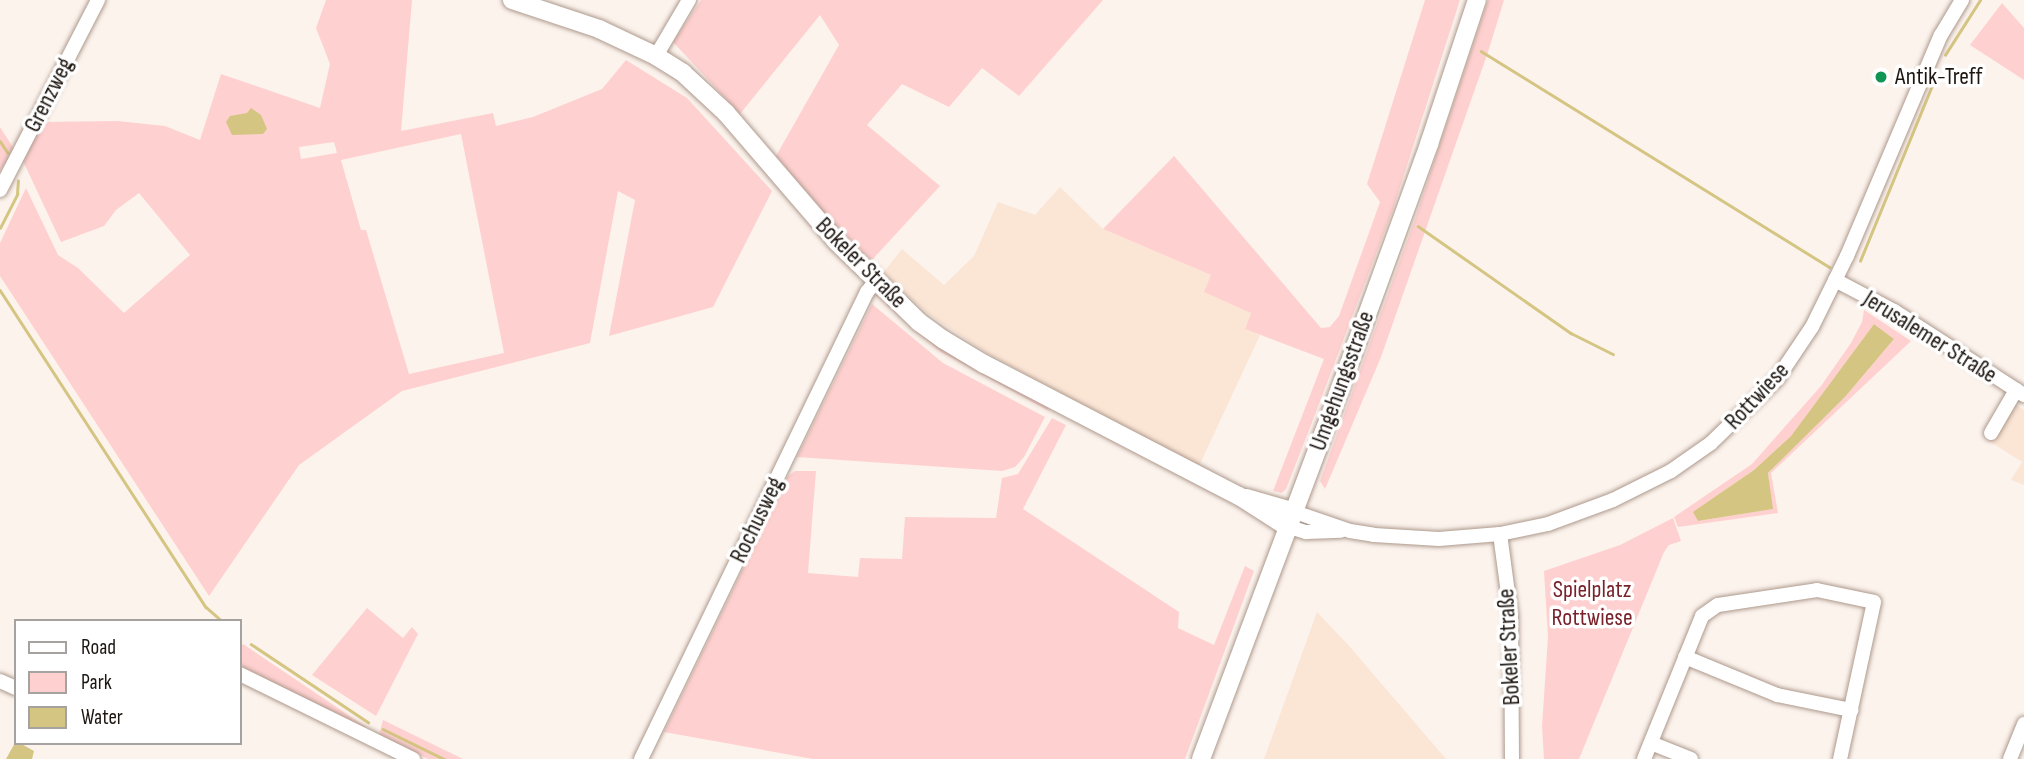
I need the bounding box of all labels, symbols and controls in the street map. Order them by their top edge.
street label: Grenzweg [18,53,80,137]
place label: Antik-Treff [1895,63,1983,91]
marker: Antik-Treff [1873,69,1889,85]
street label: Bokeler Straße [809,211,913,315]
street label: Jerusalemer Straße [1858,284,2002,390]
street label: Umgehungsstraße [1303,307,1381,455]
street label: Rottwiese [1719,356,1795,436]
street label: Rochusweg [724,472,790,568]
park label: Spielplatz Rottwiese [1551,576,1633,632]
street label: Bokeler Straße [1492,588,1526,706]
legend [14,619,242,745]
text: Road [81,635,116,660]
text: Park [81,670,112,695]
text: Water [81,705,123,730]

